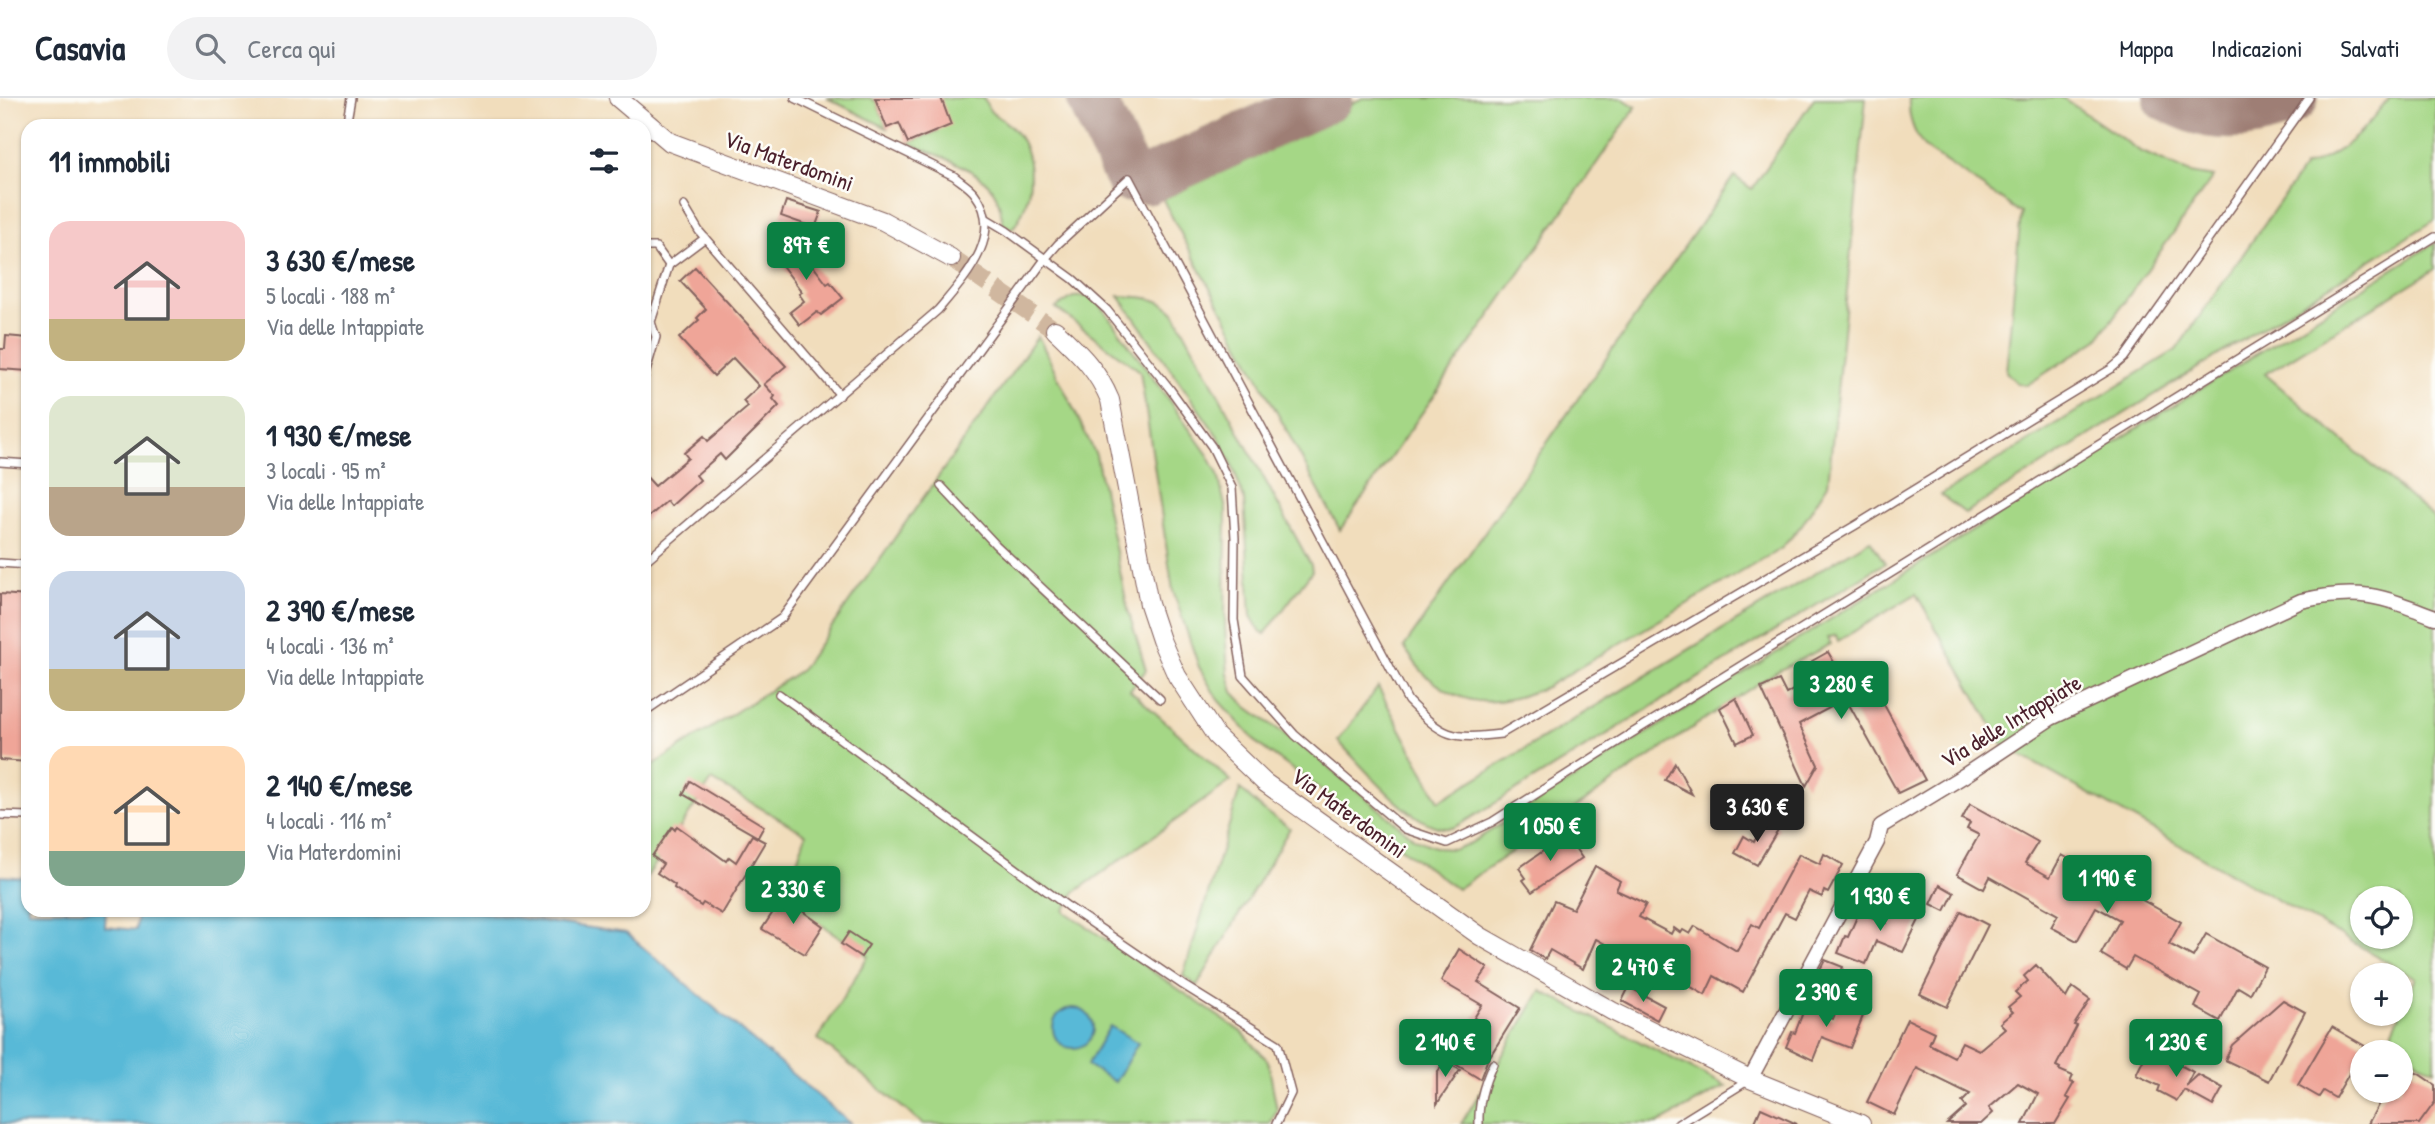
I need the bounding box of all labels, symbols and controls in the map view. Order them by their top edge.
search box [167,17,657,80]
text: Casavia [35,26,125,70]
icon: search [191,29,229,67]
text: Cerca qui [247,31,336,66]
text: Mappa [2119,32,2173,64]
text: Indicazioni [2211,32,2303,64]
text: Salvati [2341,32,2400,64]
street label: Via Materdomini [720,123,858,198]
text: 11 immobili [49,141,171,181]
icon: filters [585,142,623,180]
pin: 897 € [757,222,855,282]
text: 897 € [783,229,829,260]
text: 3 630 €/mese [266,240,415,280]
icon: home [105,249,189,333]
text: 5 locali · 188 m² [266,280,395,311]
text: Via delle Intappiate [266,311,425,342]
text: 1 930 €/mese [266,415,412,455]
icon: home [105,424,189,508]
text: 3 locali · 95 m² [266,455,386,486]
text: Via delle Intappiate [266,486,425,517]
text: 2 390 €/mese [266,590,415,630]
icon: home [105,599,189,683]
text: 4 locali · 136 m² [266,630,394,661]
text: Via delle Intappiate [266,661,425,692]
pin: 3 280 € [1776,662,1906,721]
street label: Via delle Intappiate [1935,666,2087,775]
text: 3 280 € [1810,668,1872,699]
street label: Via Materdomini [1285,760,1413,865]
text: 2 140 €/mese [266,765,412,805]
icon: home [105,774,189,858]
pin: 3 630 € [1692,784,1822,844]
text: 3 630 € [1726,791,1788,822]
pin: 1 050 € [1485,804,1615,863]
text: 4 locali · 116 m² [266,805,392,836]
text: 1 050 € [1520,810,1580,841]
text: Via Materdomini [266,836,402,867]
pin: 1 190 € [2042,856,2172,915]
text: 1 190 € [2078,862,2136,893]
pin: 2 330 € [728,866,858,926]
text: 2 330 € [761,873,825,904]
pin: 1 930 € [1815,874,1945,933]
text: 1 930 € [1850,880,1910,911]
map controls [2350,886,2413,1103]
button: locate [2350,886,2413,949]
pin: 2 470 € [1578,944,1708,1004]
text: 2 470 € [1612,951,1674,982]
button: + [2350,963,2413,1026]
pin: 2 390 € [1761,970,1891,1029]
text: 2 390 € [1795,976,1857,1007]
pin: 2 140 € [1380,1020,1510,1079]
pin: 1 230 € [2111,1020,2241,1079]
text: 2 140 € [1415,1026,1475,1057]
text: 1 230 € [2145,1026,2207,1057]
button: − [2350,1040,2413,1103]

